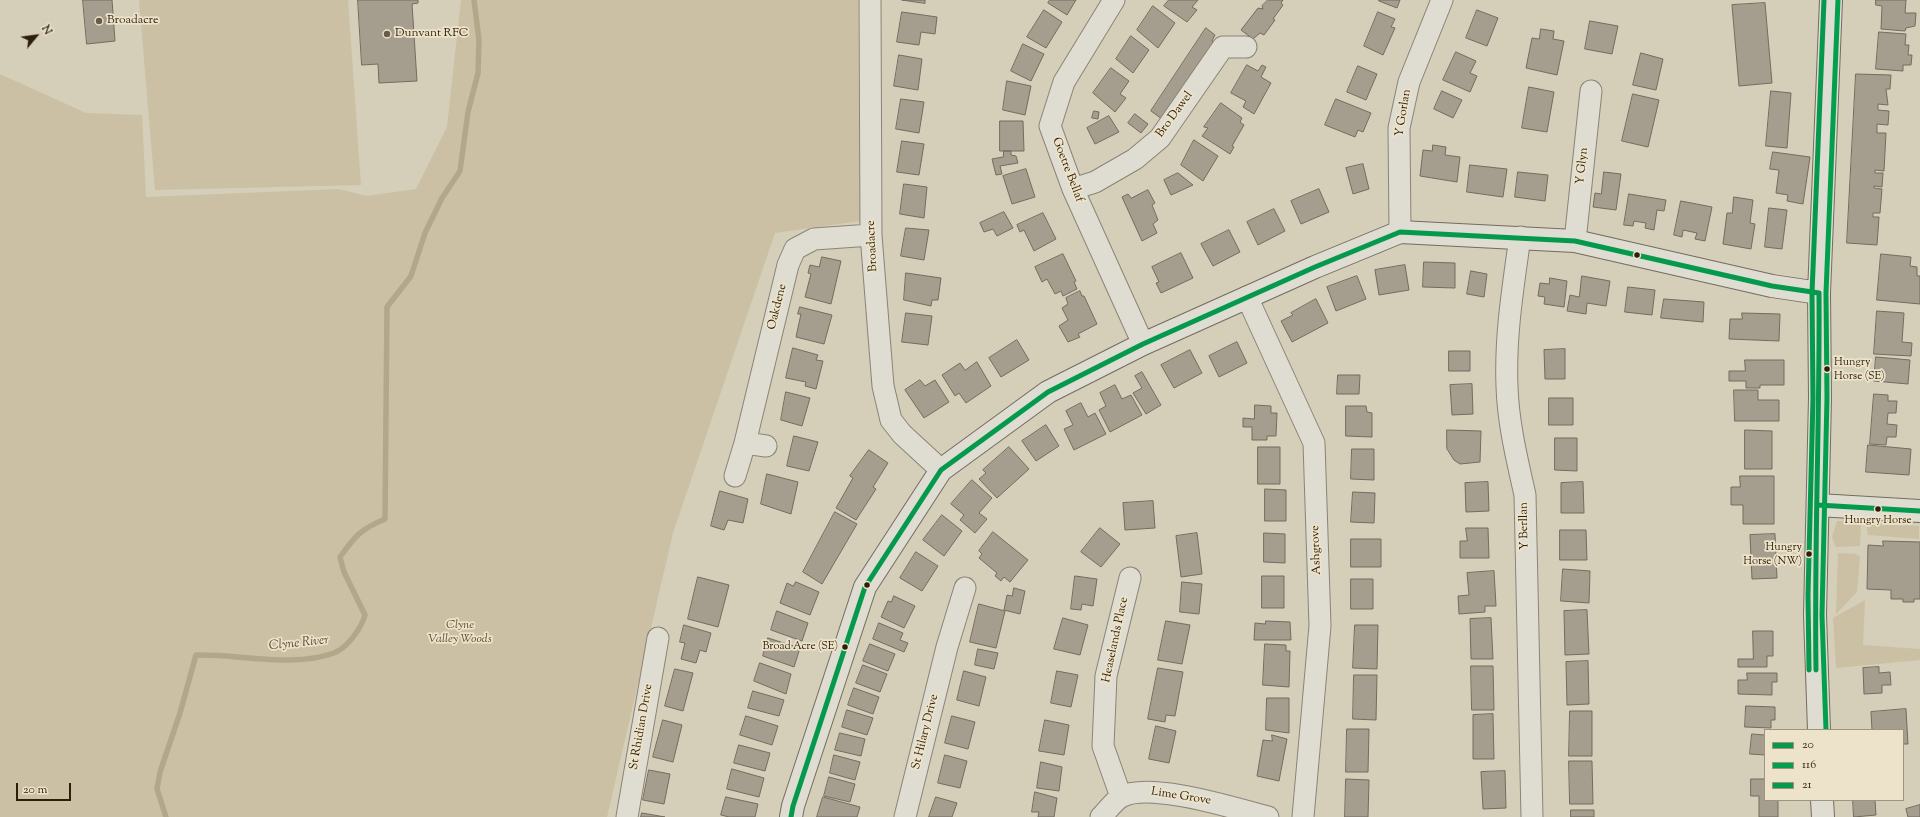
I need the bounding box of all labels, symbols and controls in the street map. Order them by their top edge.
place label: Broadacre [107,14,159,28]
north arrow [16,16,56,56]
marker: Broadacre [94,16,104,26]
text: N [37,22,56,38]
place label: Dunvant RFC [395,27,469,41]
marker: Dunvant RFC [382,29,392,39]
street label: Y Gorlan [1393,88,1415,138]
street label: Bro Dawel [1153,89,1197,141]
street label: Goetre Bellaf [1048,136,1086,204]
street label: Y Glyn [1574,147,1592,185]
street label: Broadacre [864,220,882,272]
unlabelled marker [1632,250,1642,260]
street label: Oakdene [765,283,791,331]
place label: Hungry Horse (SE) [1834,356,1885,382]
marker: Hungry Horse (SE) [1822,364,1832,374]
street label: Y Berllan [1517,502,1533,550]
marker: Hungry Horse [1873,504,1883,514]
place label: Hungry Horse [1844,514,1912,528]
street label: Ashgrove [1309,525,1325,575]
place label: Hungry Horse (NW) [1743,541,1802,567]
marker: Hungry Horse (NW) [1804,549,1814,559]
unlabelled marker [862,580,872,590]
street label: Heaselands Place [1100,596,1132,684]
park label: Clyne Valley Woods [428,619,492,647]
water label: Clyne River [268,633,330,655]
place label: Broad Acre (SE) [762,640,838,654]
marker: Broad Acre (SE) [840,642,850,652]
street label: St Rhidian Drive [627,683,657,771]
street label: St Hilary Drive [910,693,942,771]
legend [1764,729,1904,801]
text: 20 [1802,736,1814,754]
text: 116 [1802,756,1816,774]
scale bar [18,775,73,801]
text: 21 [1802,776,1812,794]
text: 20 m [23,781,47,799]
street label: Lime Grove [1150,785,1212,809]

